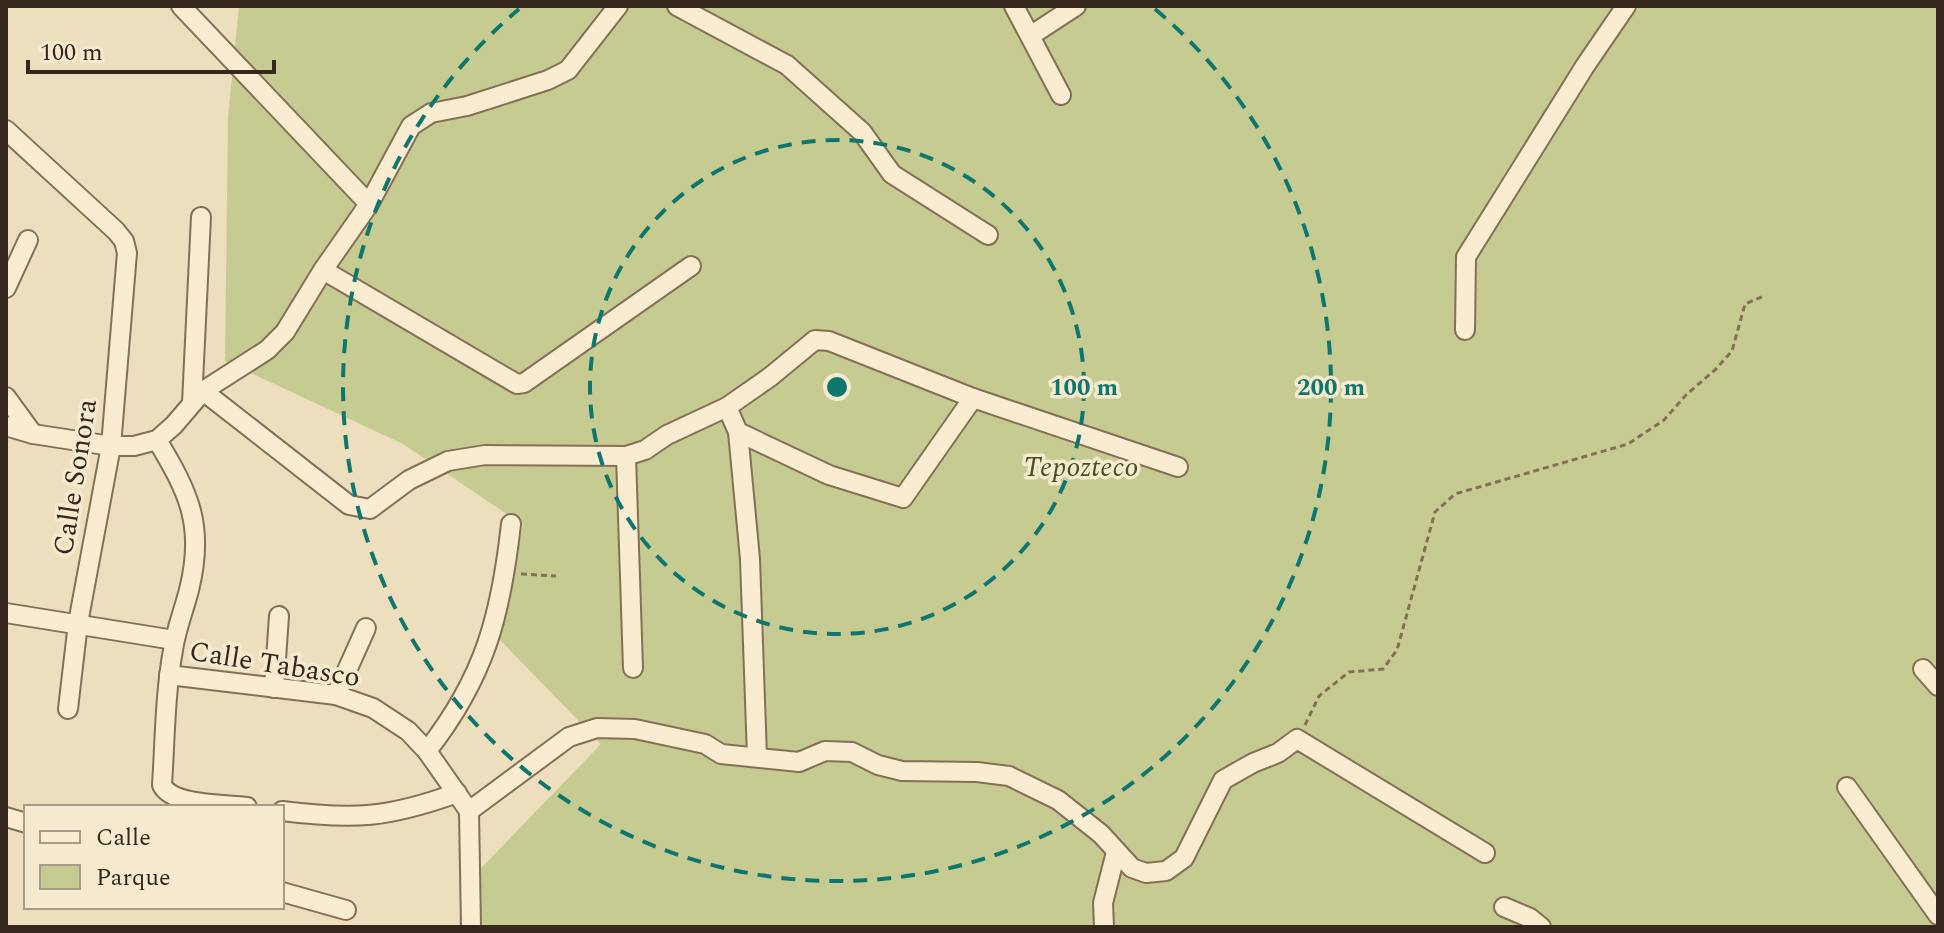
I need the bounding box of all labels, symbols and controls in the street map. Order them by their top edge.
scale bar [28,24,274,74]
text: 100 m [40,35,103,71]
text: 100 m [1050,370,1118,406]
text: 200 m [1297,370,1365,406]
centre of rings [823,373,851,401]
street label: Calle Sonora [42,396,109,559]
park label: Tepozteco [1023,446,1139,489]
street label: Calle Tabasco [186,630,363,699]
legend [24,805,284,909]
text: Calle [96,820,151,856]
text: Parque [96,860,171,896]

